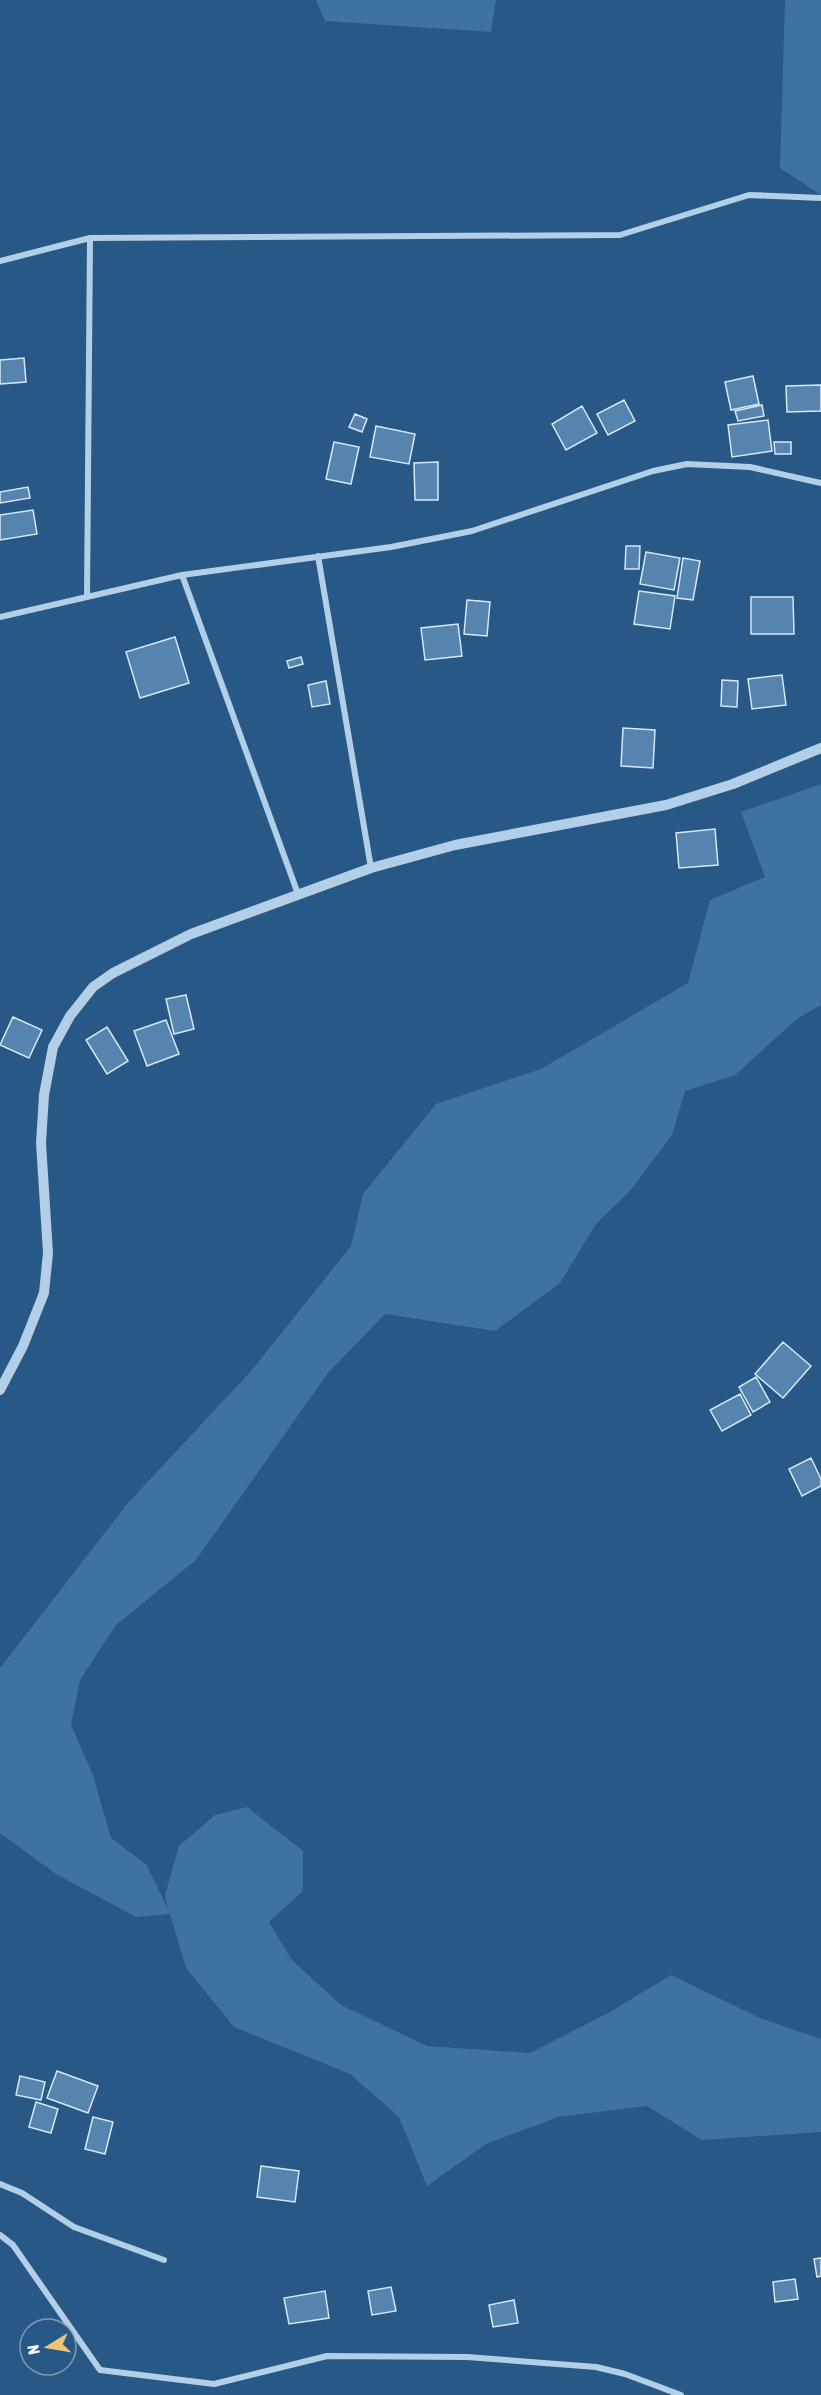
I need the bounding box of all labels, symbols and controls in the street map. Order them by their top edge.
north arrow [18,2317,78,2377]
text: N [24,2344,43,2356]

